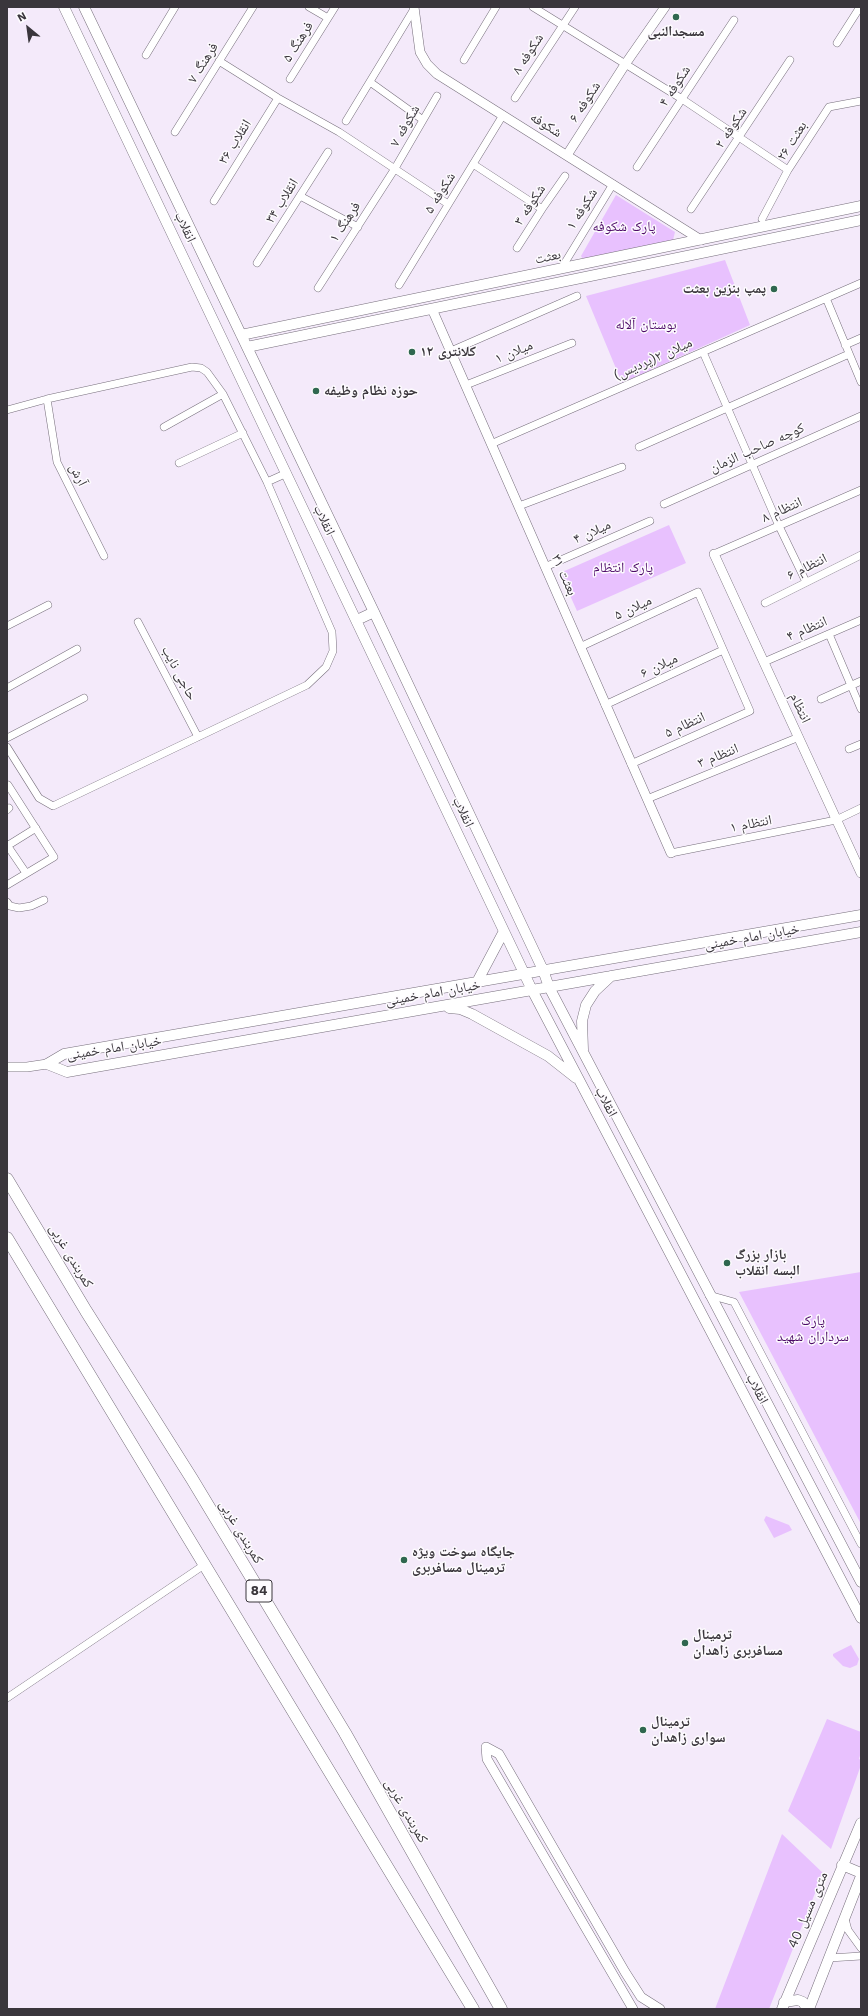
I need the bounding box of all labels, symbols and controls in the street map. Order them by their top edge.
north arrow [8,8,48,48]
text: N [15,9,29,25]
marker: مسجدالنبی [671,12,681,22]
street label: فرهنگ ۵ [279,19,317,65]
place label: مسجدالنبی [647,24,705,40]
street label: شکوفه ۸ [509,30,547,78]
street label: فرهنگ ۷ [184,40,222,86]
street label: شکوفه ۴ [656,62,694,110]
street label: شکوفه ۶ [566,78,604,126]
street label: شکوفه ۷ [386,102,424,150]
street label: شکوفه ۲ [711,104,751,152]
street label: شکوفه [527,109,565,141]
street label: انقلاب ۳۶ [215,117,255,167]
street label: بعثت ۲۶ [773,118,811,164]
street label: شکوفه ۵ [421,169,459,217]
street label: انقلاب ۳۴ [262,176,302,226]
street label: شکوفه ۳ [511,181,549,229]
street label: شکوفه ۱ [563,185,601,233]
street label: فرهنگ ۱ [326,199,364,245]
street label: انقلاب [171,209,199,245]
park label: پارک شکوفه [592,219,656,235]
street label: بعثت [533,246,563,268]
place label: پمپ بنزین بعثت [683,281,766,297]
marker: پمپ بنزین بعثت [769,284,779,294]
park label: بوستان آلاله [615,317,677,333]
street label: میلان ۲(پردیس) [611,334,695,384]
street label: میلان ۱ [493,337,535,367]
place label: کلانتری ۱۲ [420,344,476,360]
marker: کلانتری ۱۲ [407,347,417,357]
place label: حوزه نظام وظیفه [324,383,418,399]
marker: حوزه نظام وظیفه [311,386,321,396]
street label: کوچه صاحب الزمان [707,420,807,476]
street label: آرش [65,461,91,489]
street label: انتظام ۸ [759,494,805,526]
street label: انقلاب [310,502,338,538]
street label: میلان ۴ [571,516,613,548]
street label: انتظام ۶ [784,550,830,584]
street label: بعثت ۳۱ [547,552,581,598]
park label: پارک انتظام [593,560,653,576]
street label: میلان ۵ [612,592,654,624]
street label: انتظام ۴ [784,613,830,645]
street label: حاجی نایب [158,643,200,703]
street label: میلان ۶ [638,650,680,682]
street label: انتظام [786,690,814,726]
street label: انتظام ۵ [662,709,708,741]
street label: انتظام ۳ [695,740,741,772]
street label: انقلاب [449,794,477,830]
street label: انتظام ۱ [729,812,773,836]
street label: خیابان امام خمینی [703,920,801,954]
street label: خیابان امام خمینی [384,976,482,1010]
street label: خیابان امام خمینی [65,1032,163,1064]
street label: انقلاب [591,1084,621,1120]
street label: کمربندی غربی [45,1221,97,1291]
place label: بازار بزرگ البسه انقلاب [735,1247,800,1280]
marker: بازار بزرگ البسه انقلاب [722,1258,732,1268]
park label: پارک سرداران شهید [777,1313,849,1346]
street label: انقلاب [742,1371,772,1407]
street label: کمربندی غربی [215,1497,267,1567]
place label: جایگاه سوخت ویژه ترمینال مسافربری [412,1544,515,1576]
marker: جایگاه سوخت ویژه ترمینال مسافربری [399,1555,409,1565]
road number: 84 [246,1580,272,1602]
place label: ترمینال مسافربری زاهدان [693,1627,783,1660]
marker: ترمینال مسافربری زاهدان [680,1638,690,1648]
place label: ترمینال سواری زاهدان [651,1714,725,1746]
marker: ترمینال سواری زاهدان [638,1725,648,1735]
street label: کمربندی غربی [381,1776,431,1846]
street label: 40 متری مسیل [784,1869,832,1951]

